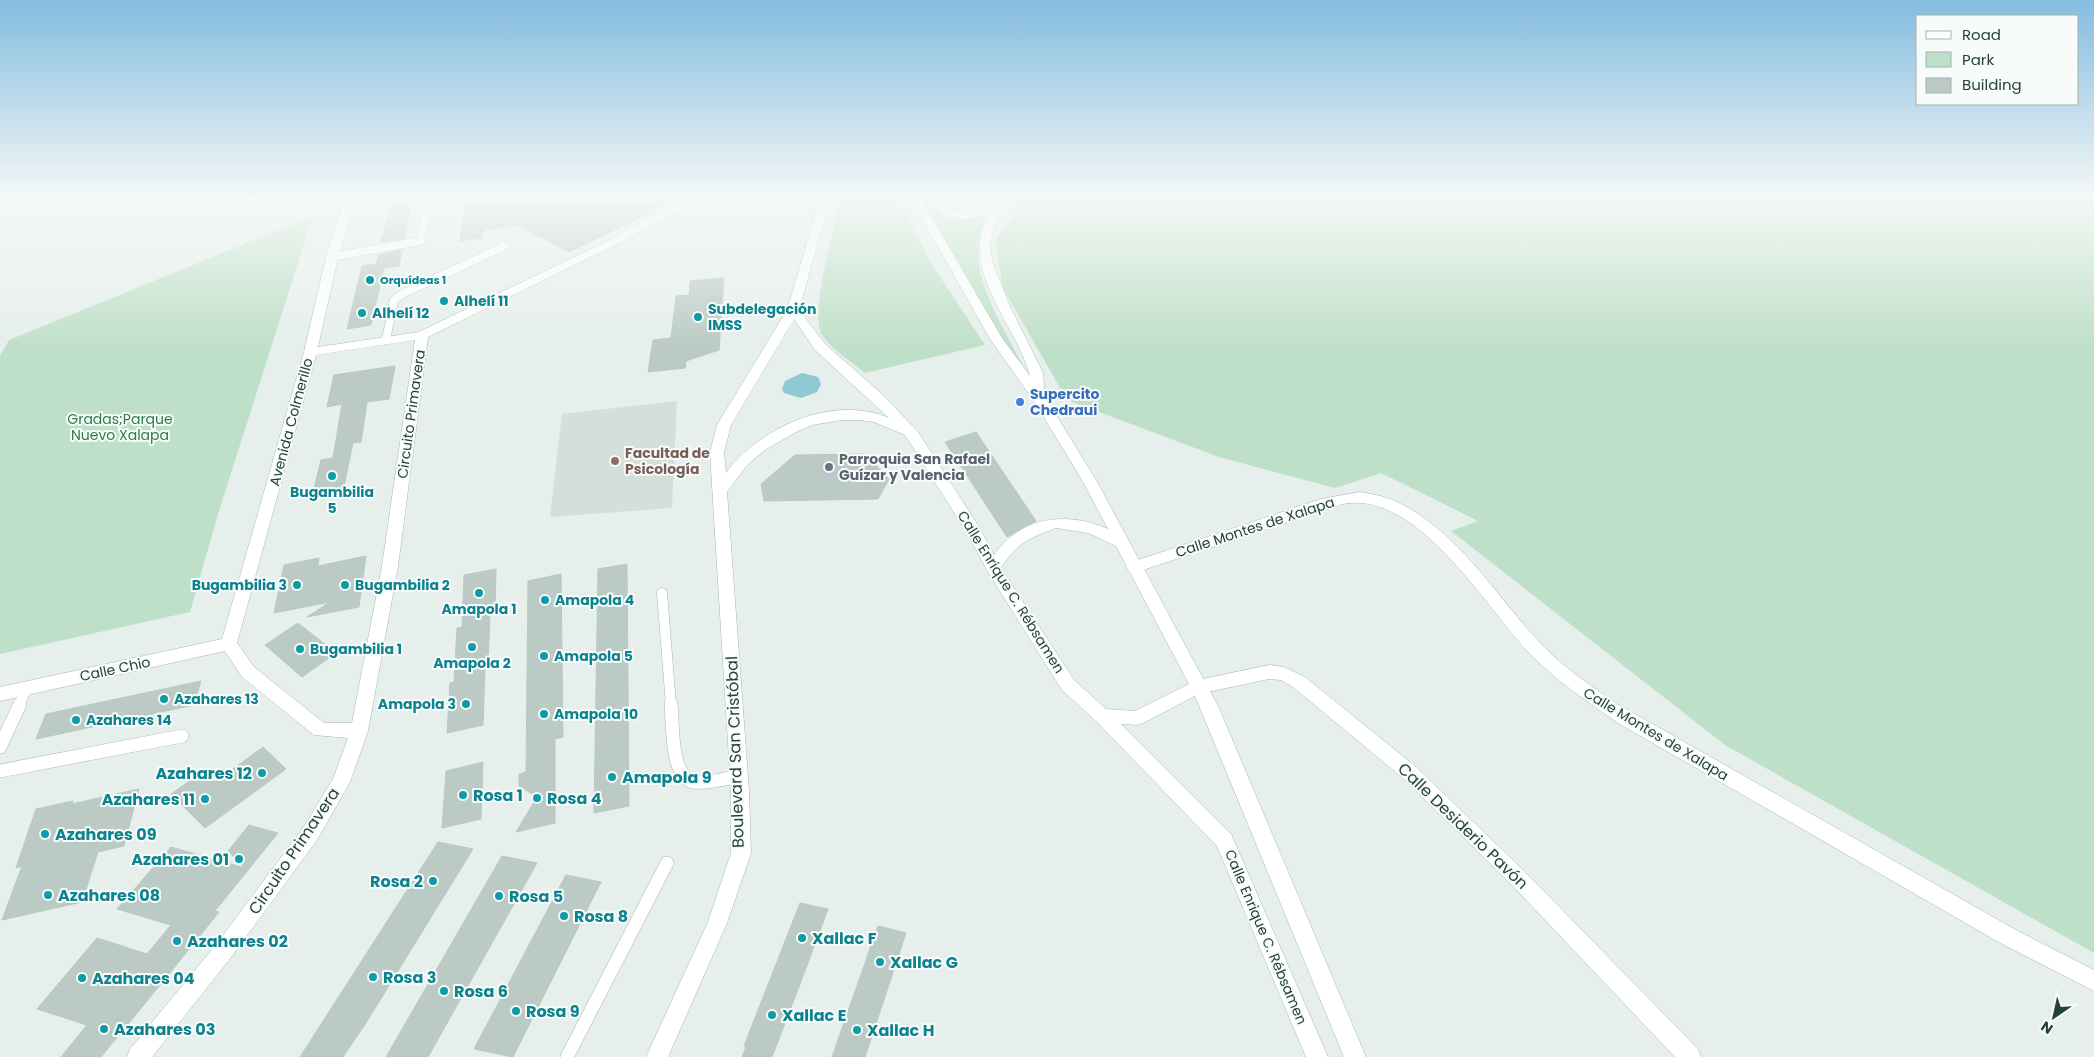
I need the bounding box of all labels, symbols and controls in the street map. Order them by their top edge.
legend [1916,15,2079,105]
text: Road [1962,24,2001,45]
text: Park [1962,49,1994,70]
text: Building [1962,74,2022,95]
place label: Orquídeas 1 [380,272,446,288]
marker: Orquídeas 1 [364,274,376,286]
place label: Alhelí 11 [454,291,509,311]
marker: Alhelí 11 [438,295,450,307]
place label: Subdelegación IMSS [708,299,816,335]
place label: Alhelí 12 [372,303,429,323]
marker: Alhelí 12 [356,307,368,319]
marker: Subdelegación IMSS [692,311,704,323]
street label: Circuito Primavera [392,348,430,480]
street label: Avenida Colmerillo [264,356,318,488]
place label: Supercito Chedraui [1030,384,1099,420]
marker: Supercito Chedraui [1014,396,1026,408]
park label: Gradas;Parque Nuevo Xalapa [67,409,173,445]
place label: Facultad de Psicología [625,443,710,479]
place label: Parroquia San Rafael Guízar y Valencia [839,449,990,485]
marker: Facultad de Psicología [609,455,621,467]
marker: Parroquia San Rafael Guízar y Valencia [823,461,835,473]
marker: Bugambilia 5 [326,470,338,482]
place label: Bugambilia 5 [290,482,374,518]
street label: Calle Montes de Xalapa [1173,492,1337,562]
street label: Calle Enrique C. Rébsamen [953,507,1069,677]
place label: Bugambilia 3 [192,575,287,595]
place label: Bugambilia 2 [355,575,450,595]
marker: Bugambilia 3 [291,579,303,591]
marker: Bugambilia 2 [339,579,351,591]
marker: Amapola 1 [473,587,485,599]
place label: Amapola 4 [555,590,634,610]
marker: Amapola 4 [539,594,551,606]
place label: Amapola 1 [442,599,516,619]
place label: Bugambilia 1 [310,639,402,659]
marker: Amapola 2 [466,641,478,653]
marker: Bugambilia 1 [294,643,306,655]
place label: Amapola 5 [554,646,633,666]
marker: Amapola 5 [538,650,550,662]
street label: Calle Chio [78,652,152,686]
place label: Amapola 2 [433,653,511,673]
street label: Boulevard San Cristóbal [720,656,750,848]
street label: Calle Montes de Xalapa [1580,683,1732,785]
place label: Azahares 13 [174,689,259,709]
marker: Azahares 13 [158,693,170,705]
place label: Amapola 3 [378,694,456,714]
marker: Amapola 3 [460,698,472,710]
place label: Amapola 10 [554,704,638,724]
marker: Amapola 10 [538,708,550,720]
place label: Azahares 14 [86,710,172,730]
marker: Azahares 14 [70,714,82,726]
street label: Calle Desiderio Pavón [1393,757,1533,895]
place label: Azahares 12 [156,762,252,785]
place label: Amapola 9 [622,766,712,789]
marker: Azahares 12 [256,767,268,779]
marker: Amapola 9 [606,771,618,783]
street label: Circuito Primavera [243,783,345,919]
place label: Rosa 1 [473,784,523,807]
place label: Rosa 4 [547,787,602,810]
place label: Azahares 11 [102,788,195,811]
marker: Rosa 1 [457,789,469,801]
marker: Rosa 4 [531,792,543,804]
marker: Azahares 11 [199,793,211,805]
place label: Azahares 09 [55,823,157,846]
marker: Azahares 09 [39,828,51,840]
street label: Calle Enrique C. Rébsamen [1220,846,1312,1028]
place label: Azahares 01 [131,848,229,871]
marker: Azahares 01 [233,853,245,865]
place label: Rosa 2 [370,870,423,893]
marker: Rosa 2 [427,875,439,887]
place label: Azahares 08 [58,884,160,907]
place label: Rosa 5 [509,885,563,908]
marker: Azahares 08 [42,889,54,901]
marker: Rosa 5 [493,890,505,902]
place label: Rosa 8 [574,905,628,928]
marker: Rosa 8 [558,910,570,922]
place label: Xallac F [812,927,877,950]
place label: Azahares 02 [187,930,288,953]
marker: Xallac F [796,932,808,944]
marker: Azahares 02 [171,935,183,947]
place label: Xallac G [890,951,958,974]
marker: Xallac G [874,956,886,968]
place label: Rosa 3 [383,966,437,989]
place label: Azahares 04 [92,967,195,990]
marker: Rosa 3 [367,971,379,983]
marker: Azahares 04 [76,972,88,984]
place label: Rosa 6 [454,980,508,1003]
marker: Rosa 6 [438,985,450,997]
north arrow [2029,992,2079,1042]
place label: Rosa 9 [526,1000,580,1023]
place label: Xallac E [782,1004,846,1027]
marker: Rosa 9 [510,1005,522,1017]
marker: Xallac E [766,1009,778,1021]
text: N [2037,1017,2057,1039]
place label: Azahares 03 [114,1018,215,1041]
place label: Xallac H [867,1019,934,1042]
marker: Azahares 03 [98,1023,110,1035]
marker: Xallac H [851,1024,863,1036]

